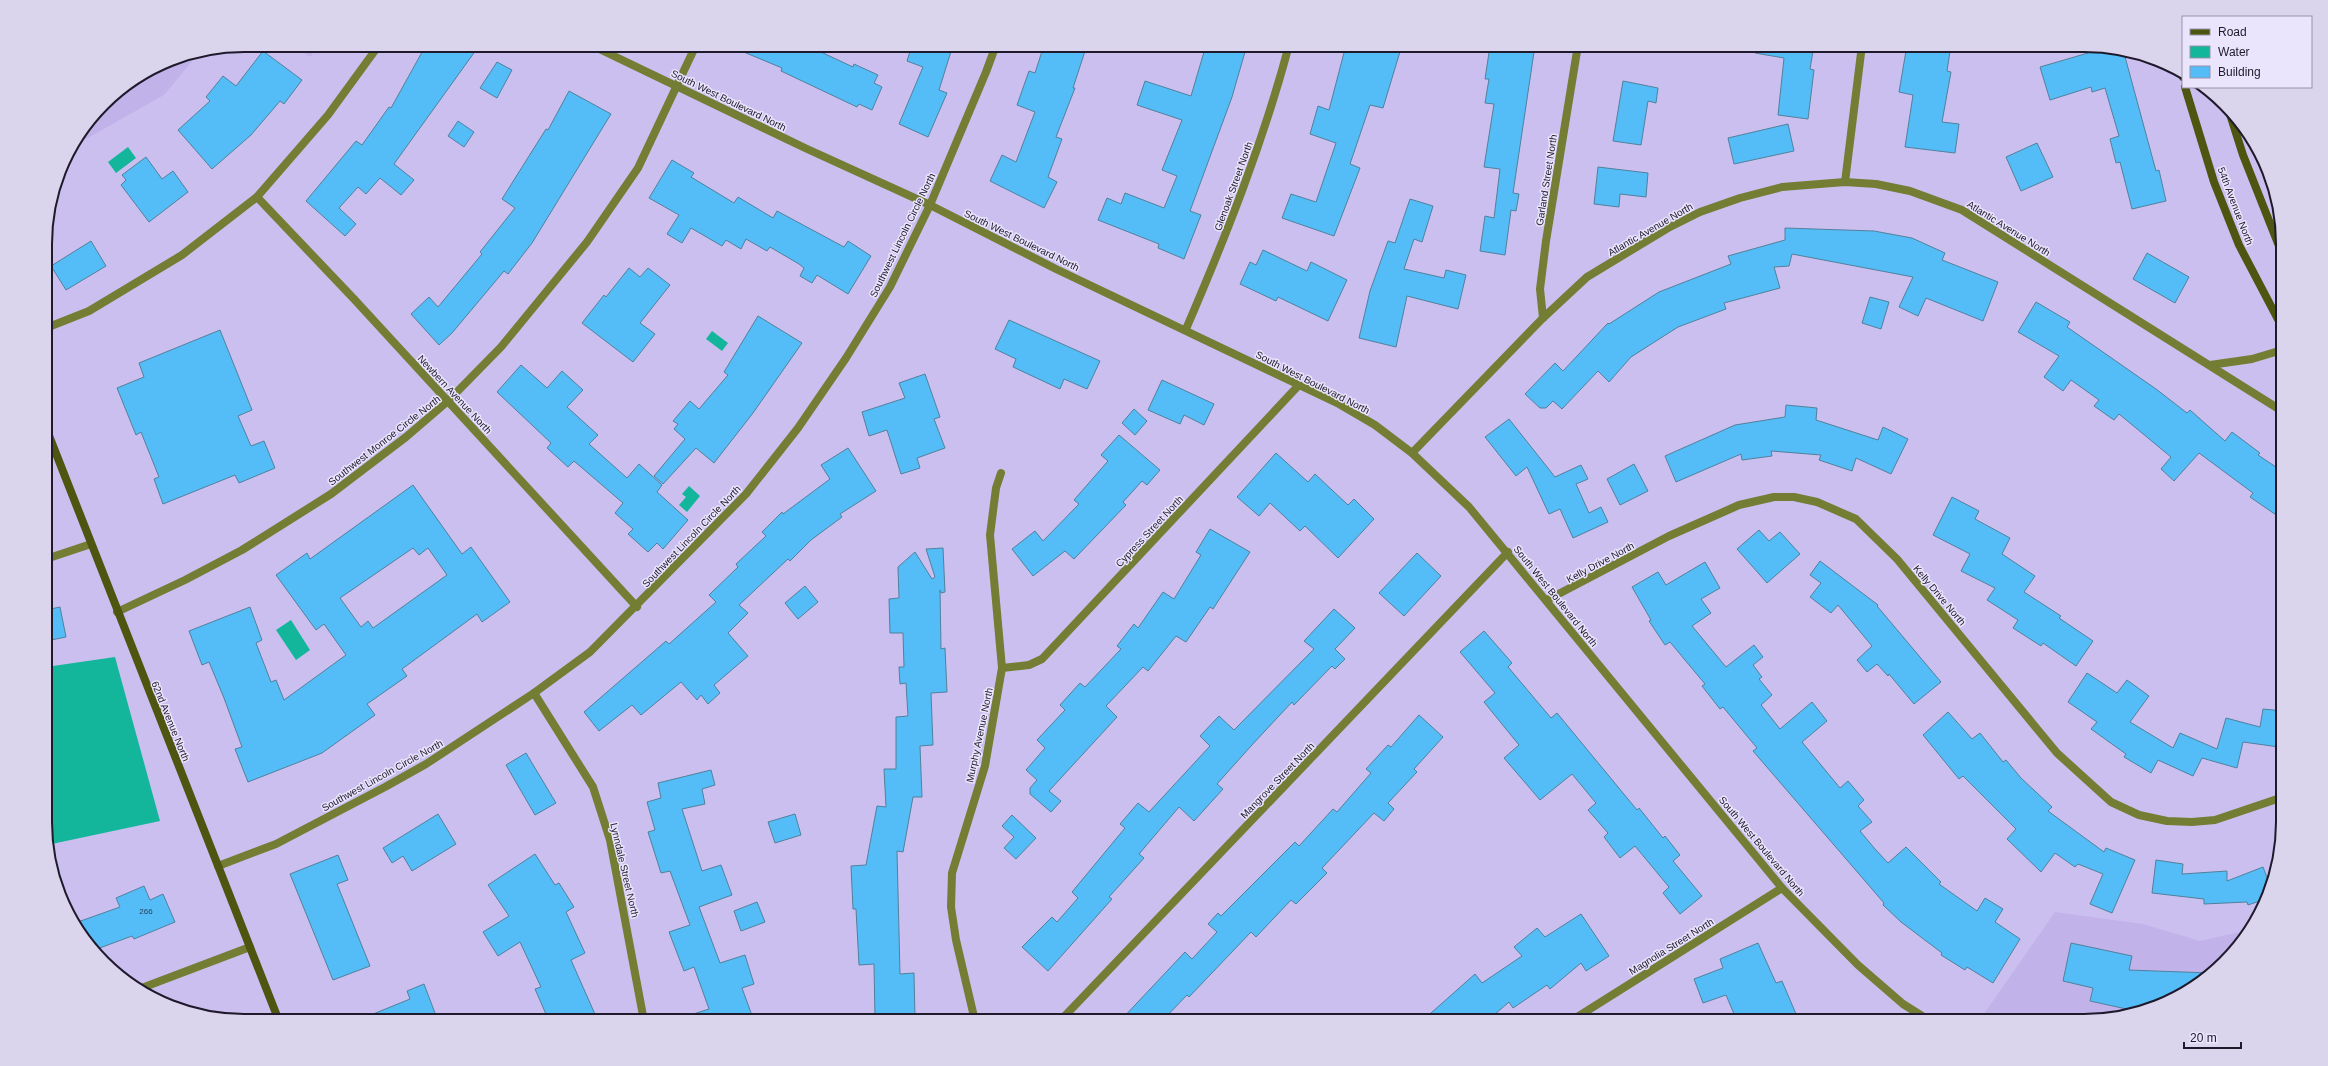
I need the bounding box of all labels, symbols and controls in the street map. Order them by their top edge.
legend [2182,16,2312,88]
text: Road [2218,25,2247,39]
text: Water [2218,45,2250,59]
text: Building [2218,65,2261,79]
street label: South West Boulevard North [669,68,788,133]
street label: Garland Street North [1534,134,1559,227]
street label: Glenoak Street North [1212,140,1255,232]
street label: 54th Avenue North [2216,166,2255,247]
street label: Southwest Lincoln Circle North [868,171,937,299]
street label: Atlantic Avenue North [1965,198,2052,259]
street label: Atlantic Avenue North [1606,201,1695,258]
street label: South West Boulevard North [962,208,1081,273]
street label: South West Boulevard North [1254,349,1372,416]
street label: Newbern Avenue North [415,353,494,436]
street label: Southwest Monroe Circle North [326,393,442,488]
street label: Southwest Lincoln Circle North [640,483,743,589]
street label: Cypress Street North [1114,493,1185,569]
street label: Kelly Drive North [1565,540,1636,585]
street label: South West Boulevard North [1512,544,1600,649]
street label: Kelly Drive North [1911,563,1968,628]
street label: 62nd Avenue North [149,680,192,763]
street label: Murphy Avenue North [964,687,995,783]
street label: Southwest Lincoln Circle North [320,737,445,813]
street label: Mangrove Street North [1238,740,1316,821]
street label: South West Boulevard North [1717,794,1807,898]
street label: Lynndale Street North [608,822,641,919]
house number: 266 [139,907,153,916]
street label: Magnolia Street North [1627,916,1715,977]
scale bar [2184,1024,2241,1050]
text: 20 m [2190,1031,2217,1045]

